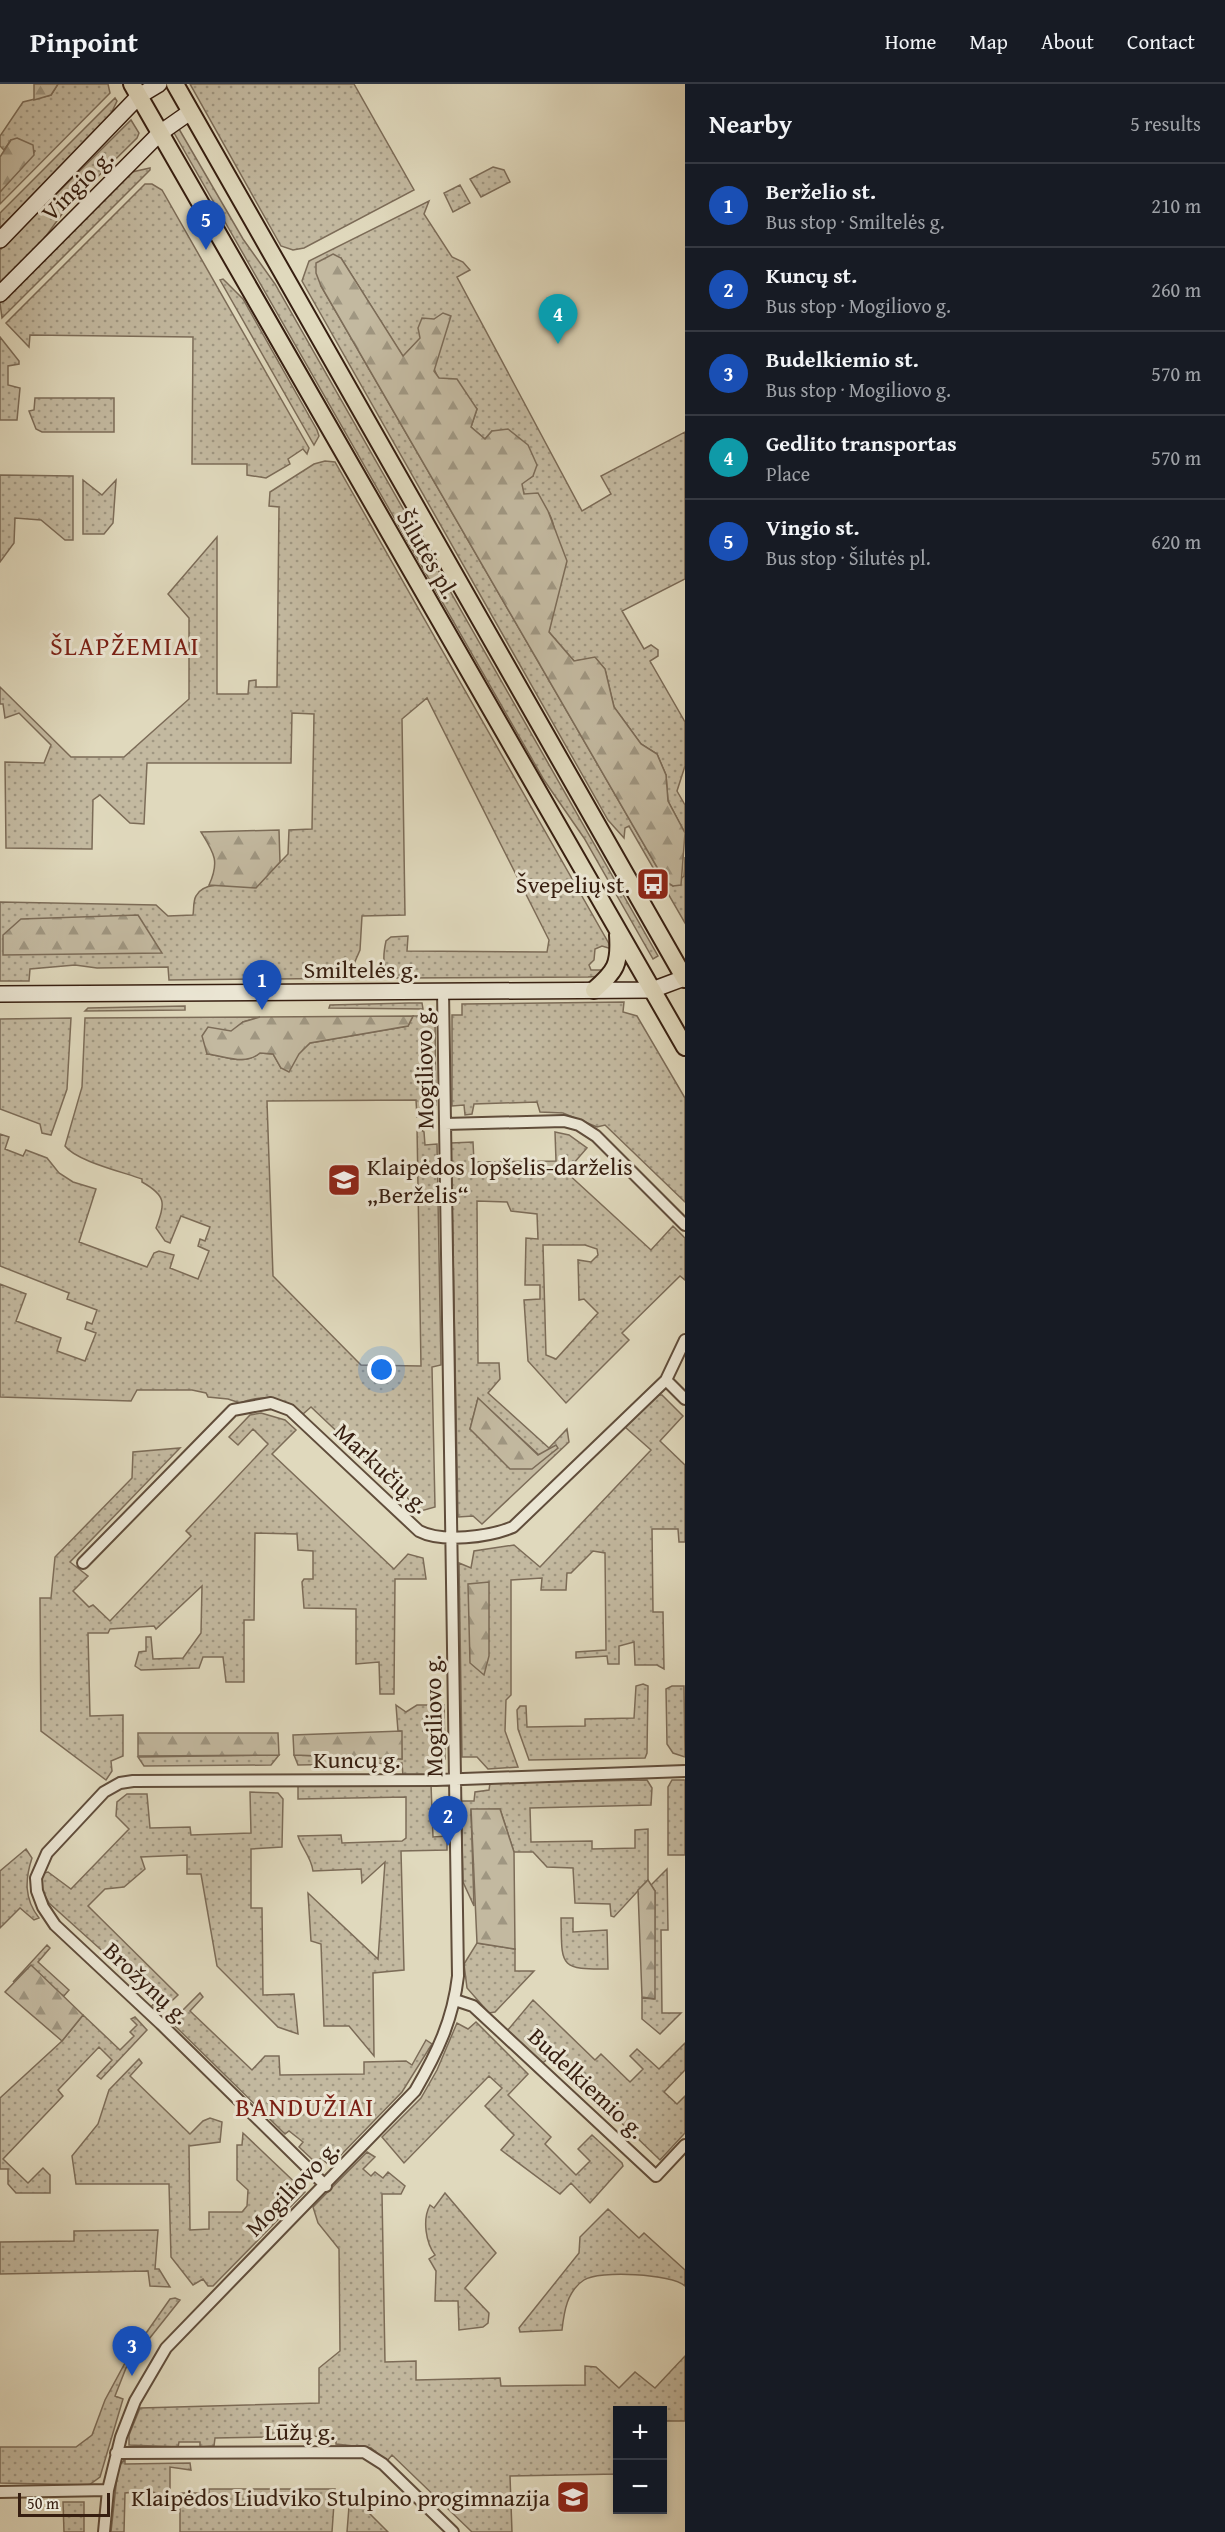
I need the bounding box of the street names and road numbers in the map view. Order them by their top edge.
street label: Vingio g. [33,141,121,229]
street label: Šilutės pl. [388,503,468,605]
street label: Smiltelės g. [303,952,419,987]
street label: Mogiliovo g. [405,1006,443,1130]
street label: Markučių g. [326,1414,438,1522]
street label: Mogiliovo g. [414,1654,452,1778]
street label: Kuncų g. [313,1742,401,1777]
street label: Brožynų g. [96,1934,198,2032]
street label: Budelkiemio g. [520,2019,654,2147]
street label: Mogiliovo g. [237,2132,347,2244]
street label: Lūžų g. [264,2414,336,2449]

